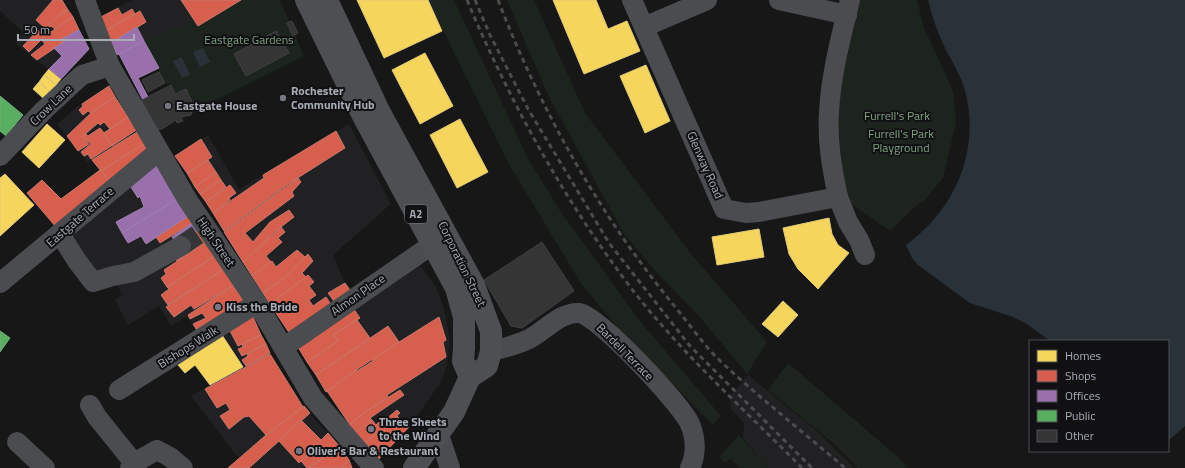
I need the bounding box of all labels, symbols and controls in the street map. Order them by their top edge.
scale bar [18,16,134,42]
text: 50 m [24,20,50,39]
park label: Eastgate Gardens [204,30,294,49]
street label: Crow Lane [25,79,76,130]
place label: Rochester Community Hub [291,81,375,114]
marker: Rochester Community Hub [278,93,288,103]
place label: Eastgate House [176,96,257,115]
marker: Eastgate House [163,101,173,111]
park label: Furrell's Park [864,106,930,125]
park label: Furrell's Park Playground [868,124,934,157]
street label: Glenway Road [682,128,729,202]
street label: Eastgate Terrace [42,182,118,251]
road number: A2 [405,205,427,223]
street label: High Street [193,213,241,271]
street label: Corporation Street [434,218,492,310]
street label: Almon Place [327,269,389,320]
place label: Kiss the Bride [226,297,298,316]
marker: Kiss the Bride [213,302,223,312]
street label: Bardell Terrace [592,318,659,385]
street label: Bishops Walk [154,320,222,373]
legend [1029,340,1169,452]
text: Homes [1065,346,1101,365]
text: Shops [1065,366,1097,385]
text: Offices [1065,386,1101,405]
text: Public [1065,406,1095,425]
place label: Three Sheets to the Wind [379,412,447,445]
marker: Three Sheets to the Wind [366,424,376,434]
text: Other [1065,426,1094,445]
place label: Oliver's Bar & Restaurant [307,441,439,460]
marker: Oliver's Bar & Restaurant [294,446,304,456]

